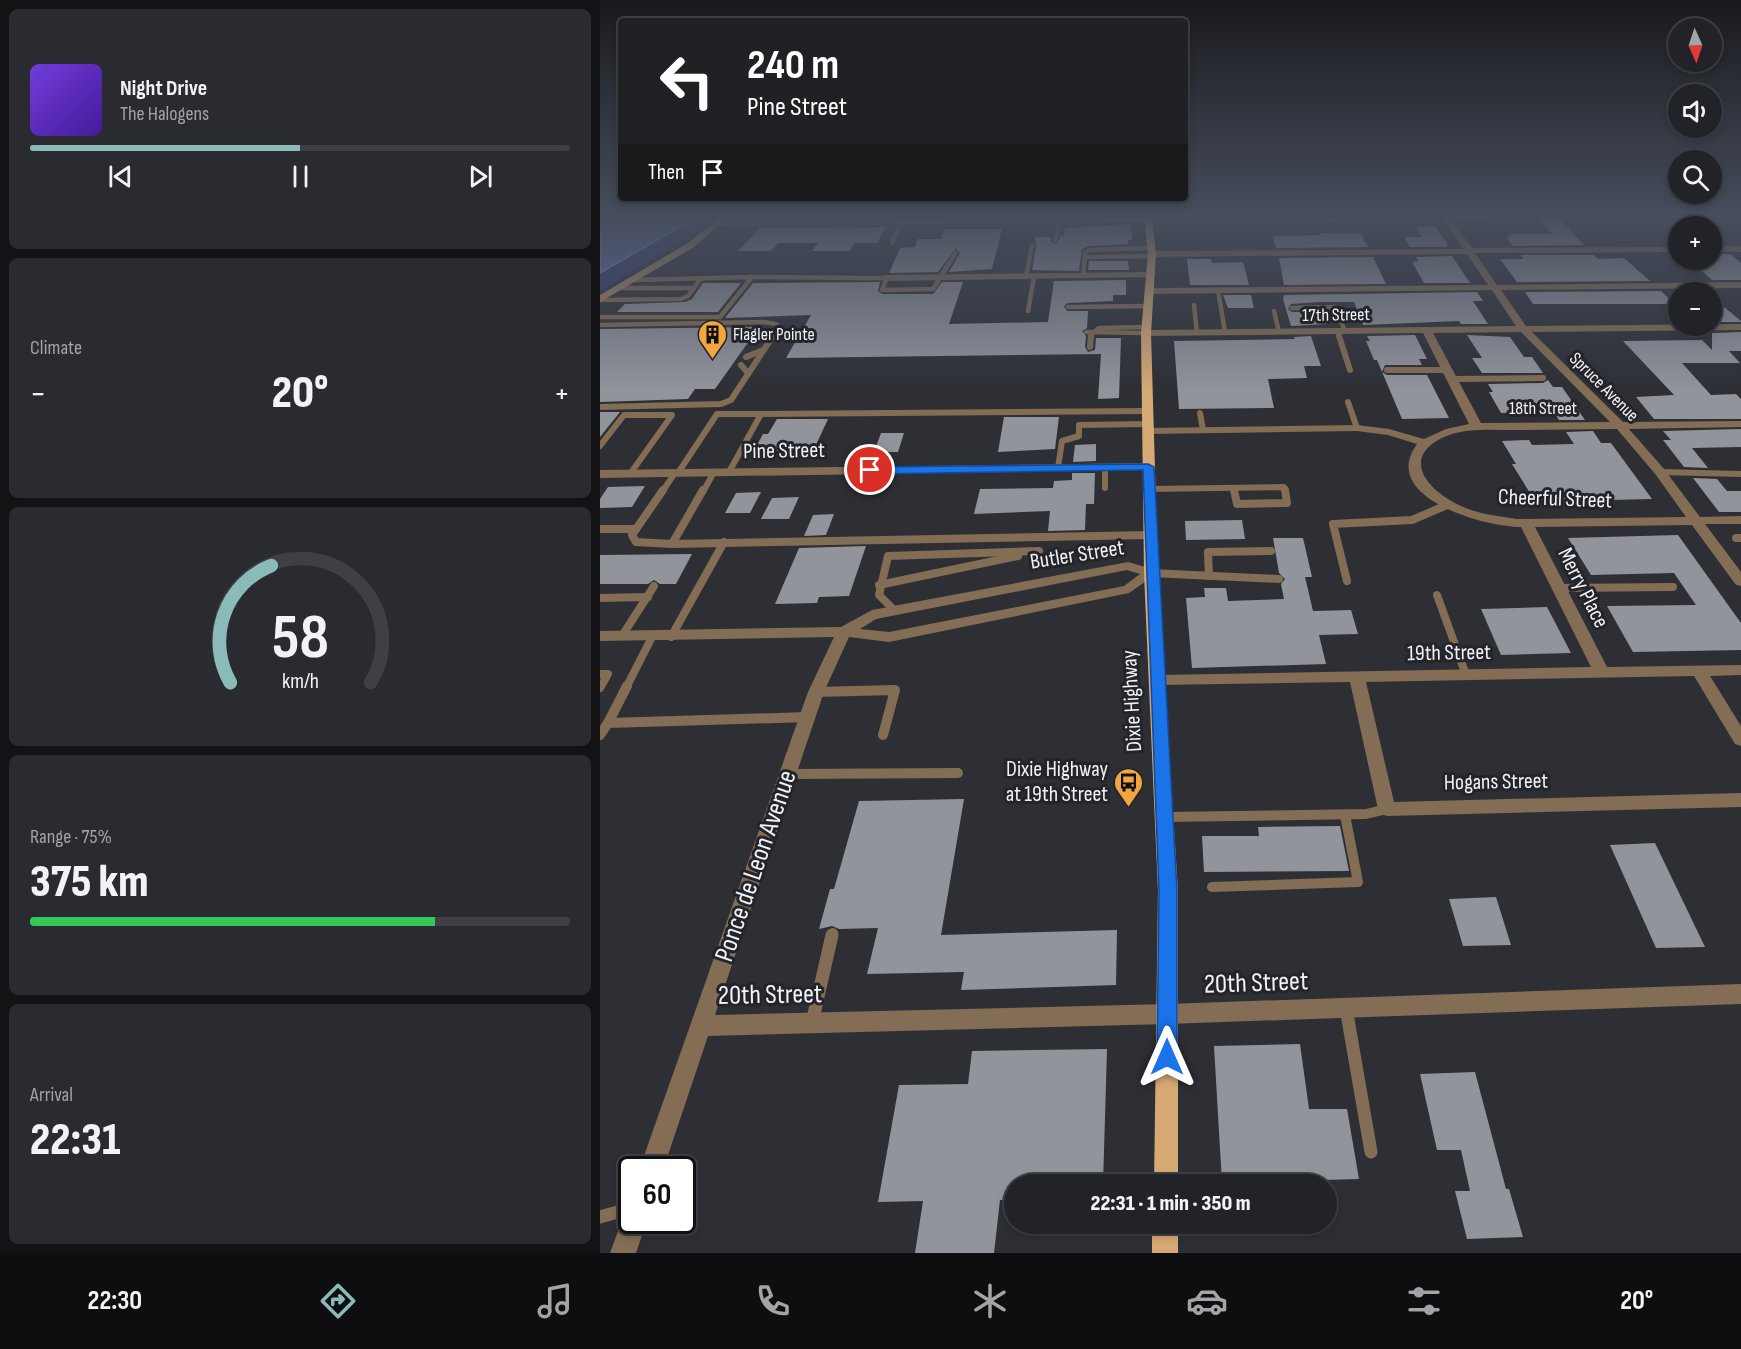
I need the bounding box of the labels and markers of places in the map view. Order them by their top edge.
building icon: Flagler Pointe [696,318,728,360]
place label: Flagler Pointe [733,324,815,345]
pin [844,444,895,495]
place label: Dixie Highway at 19th Street [1006,756,1108,808]
bus stop icon: Dixie Highway at 19th Street [1113,766,1145,808]

